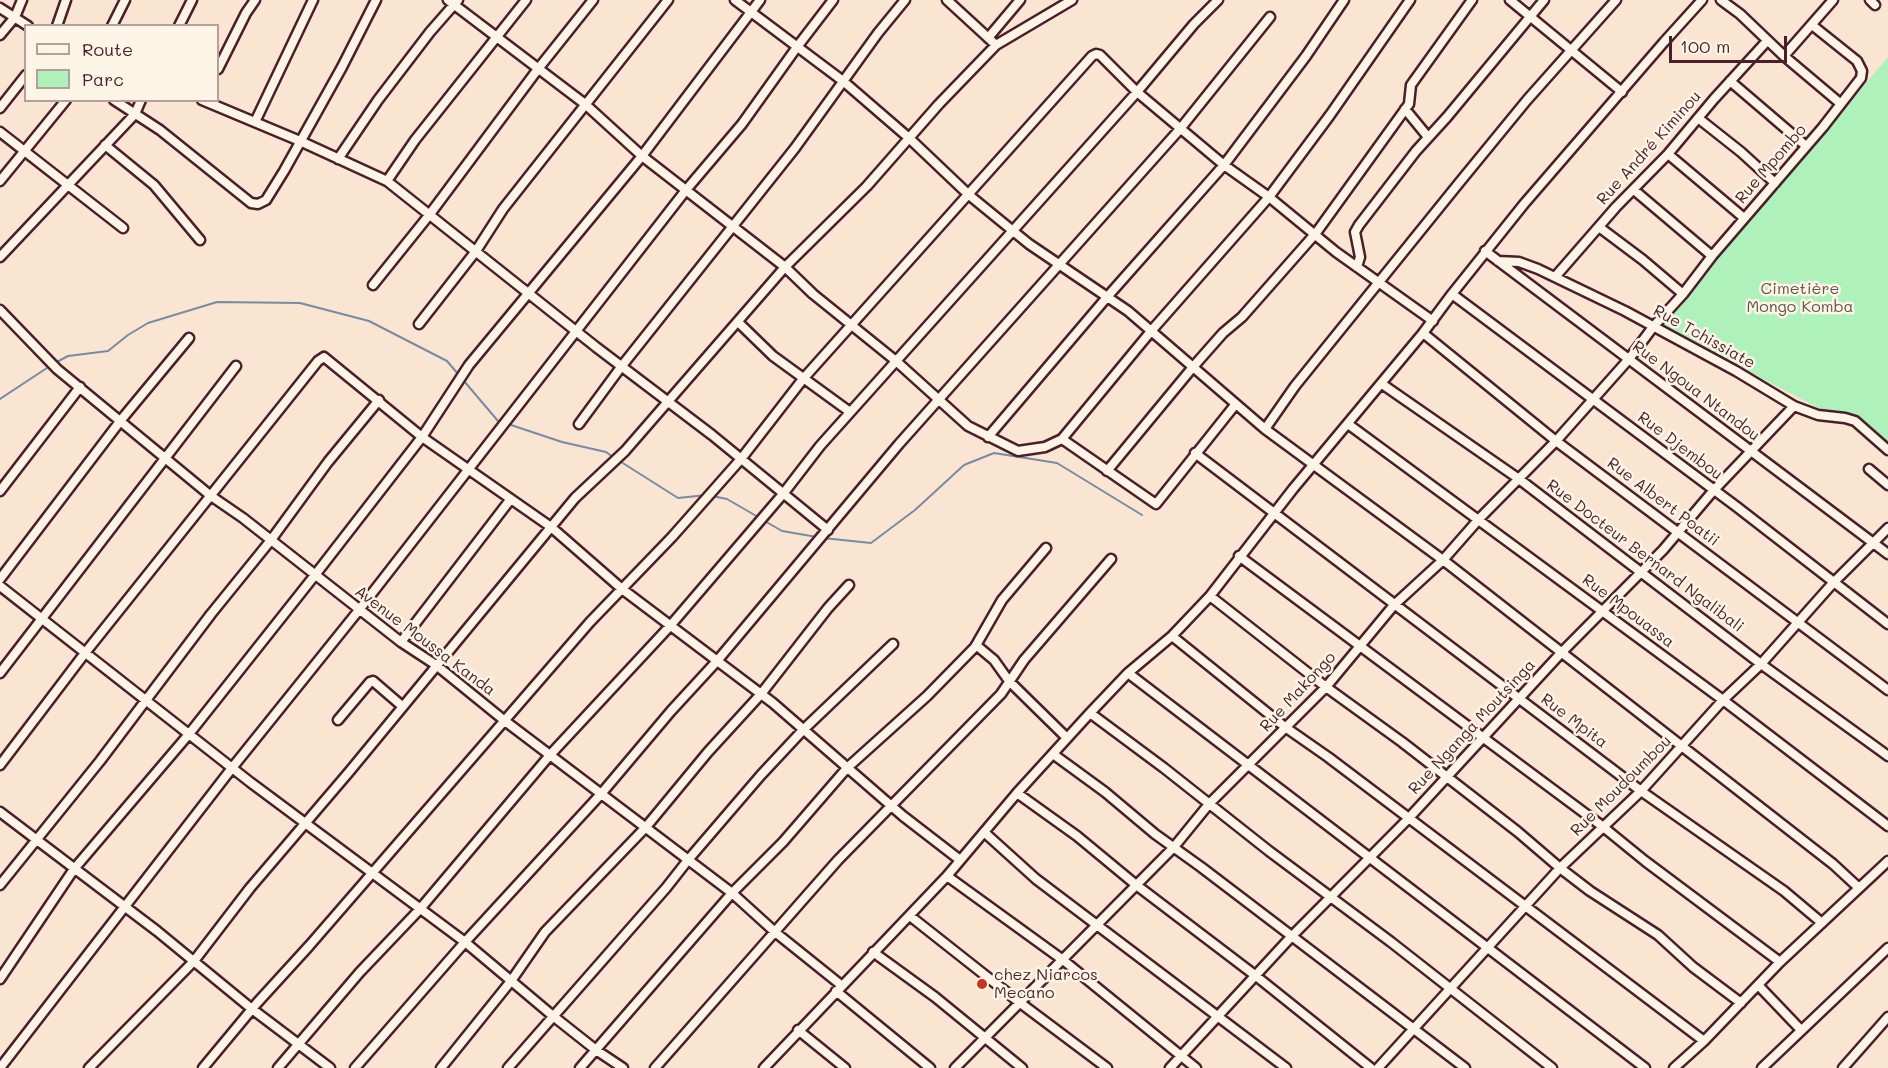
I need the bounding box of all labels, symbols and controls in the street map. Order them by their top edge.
legend [24,24,219,102]
scale bar [1672,24,1790,62]
text: 100 m [1680,34,1730,58]
text: Route [82,37,133,61]
text: Parc [82,67,124,91]
street label: Rue André Kiminou [1593,87,1705,209]
street label: Rue Mpombo [1731,121,1811,207]
park label: Cimetière Mongo Komba [1746,279,1854,317]
street label: Rue Tchissiate [1650,301,1758,373]
street label: Rue Ngoua Ntandou [1629,337,1763,445]
street label: Rue Djembou [1634,408,1726,484]
street label: Rue Albert Poatii [1603,454,1723,550]
street label: Rue Docteur Bernard Ngalibali [1543,476,1747,636]
street label: Rue Mpouassa [1578,570,1678,652]
street label: Avenue Moussa Kanda [351,582,499,700]
street label: Rue Makongo [1256,648,1340,736]
street label: Rue Nganga Moutsinga [1405,656,1539,798]
street label: Rue Mpita [1537,690,1611,752]
street label: Rue Moudoumbou [1567,732,1675,840]
place label: chez Niarcos Mecano [994,965,1098,1003]
marker: chez Niarcos Mecano [975,977,989,991]

